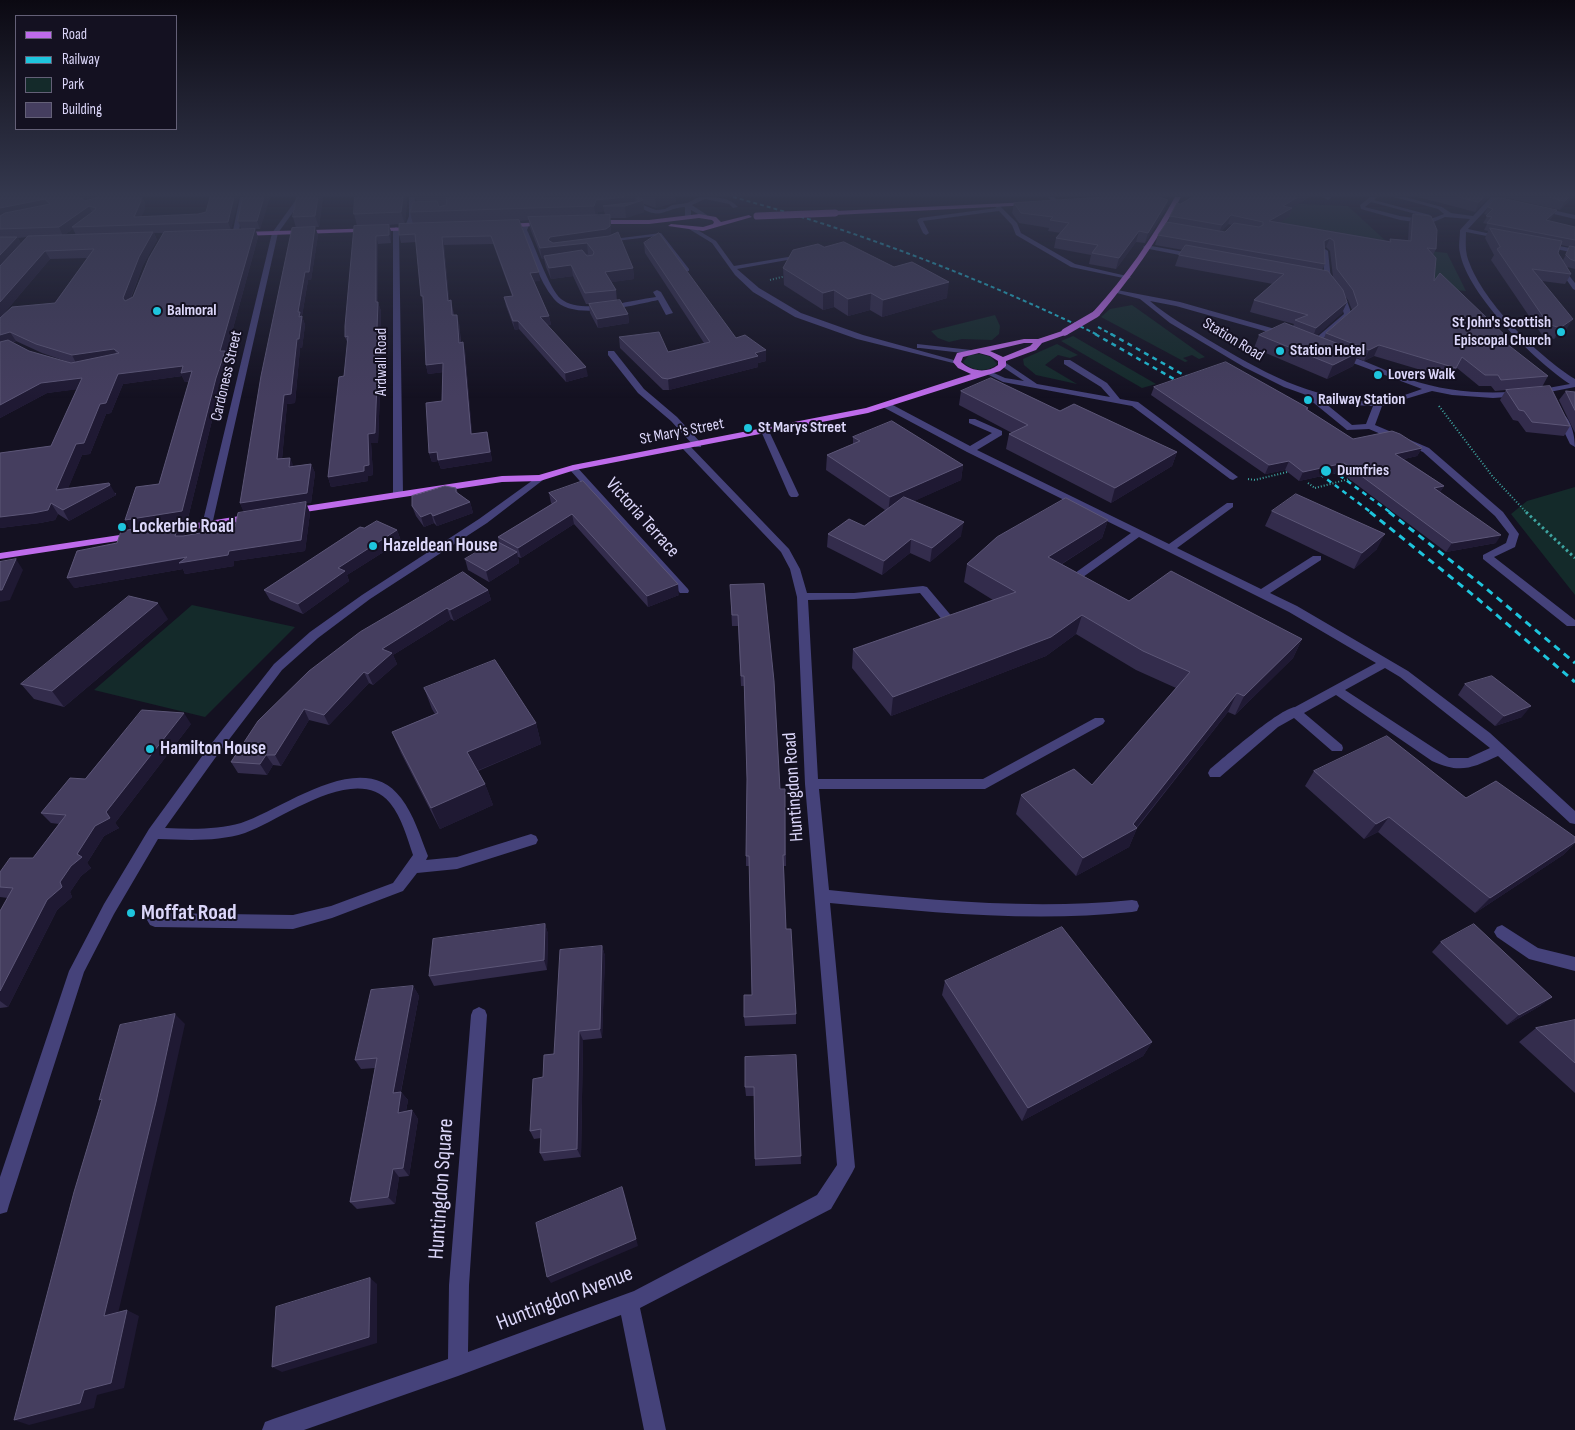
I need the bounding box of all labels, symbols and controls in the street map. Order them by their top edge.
legend [15,15,178,130]
text: Road [62,25,87,44]
text: Railway [62,50,100,69]
text: Park [62,75,84,94]
text: Building [62,100,102,119]
place label: Balmoral [167,301,217,321]
marker: Balmoral [151,305,163,317]
place label: St John's Scottish Episcopal Church [1452,313,1551,351]
street label: Station Road [1199,314,1267,366]
marker: St John's Scottish Episcopal Church [1555,326,1567,338]
street label: Ardwall Road [372,328,392,396]
street label: Cardoness Street [207,329,247,423]
place label: Station Hotel [1290,341,1365,361]
marker: Station Hotel [1274,345,1286,357]
place label: Lovers Walk [1388,365,1455,385]
marker: Lovers Walk [1372,369,1384,381]
place label: Railway Station [1318,390,1405,410]
marker: Railway Station [1302,394,1314,406]
street label: St Mary's Street [638,414,726,450]
place label: St Marys Street [758,418,846,438]
marker: St Marys Street [742,422,754,434]
place label: Dumfries [1337,461,1389,481]
marker: Dumfries [1319,464,1333,478]
street label: Victoria Terrace [600,473,684,563]
place label: Lockerbie Road [132,516,234,538]
marker: Lockerbie Road [116,521,128,533]
place label: Hazeldean House [383,535,498,557]
marker: Hazeldean House [367,540,379,552]
street label: Huntingdon Road [779,732,809,842]
place label: Hamilton House [160,738,266,760]
marker: Hamilton House [144,743,156,755]
place label: Moffat Road [141,900,236,926]
marker: Moffat Road [125,907,137,919]
street label: Huntingdon Square [424,1118,460,1260]
street label: Huntingdon Avenue [493,1261,637,1337]

